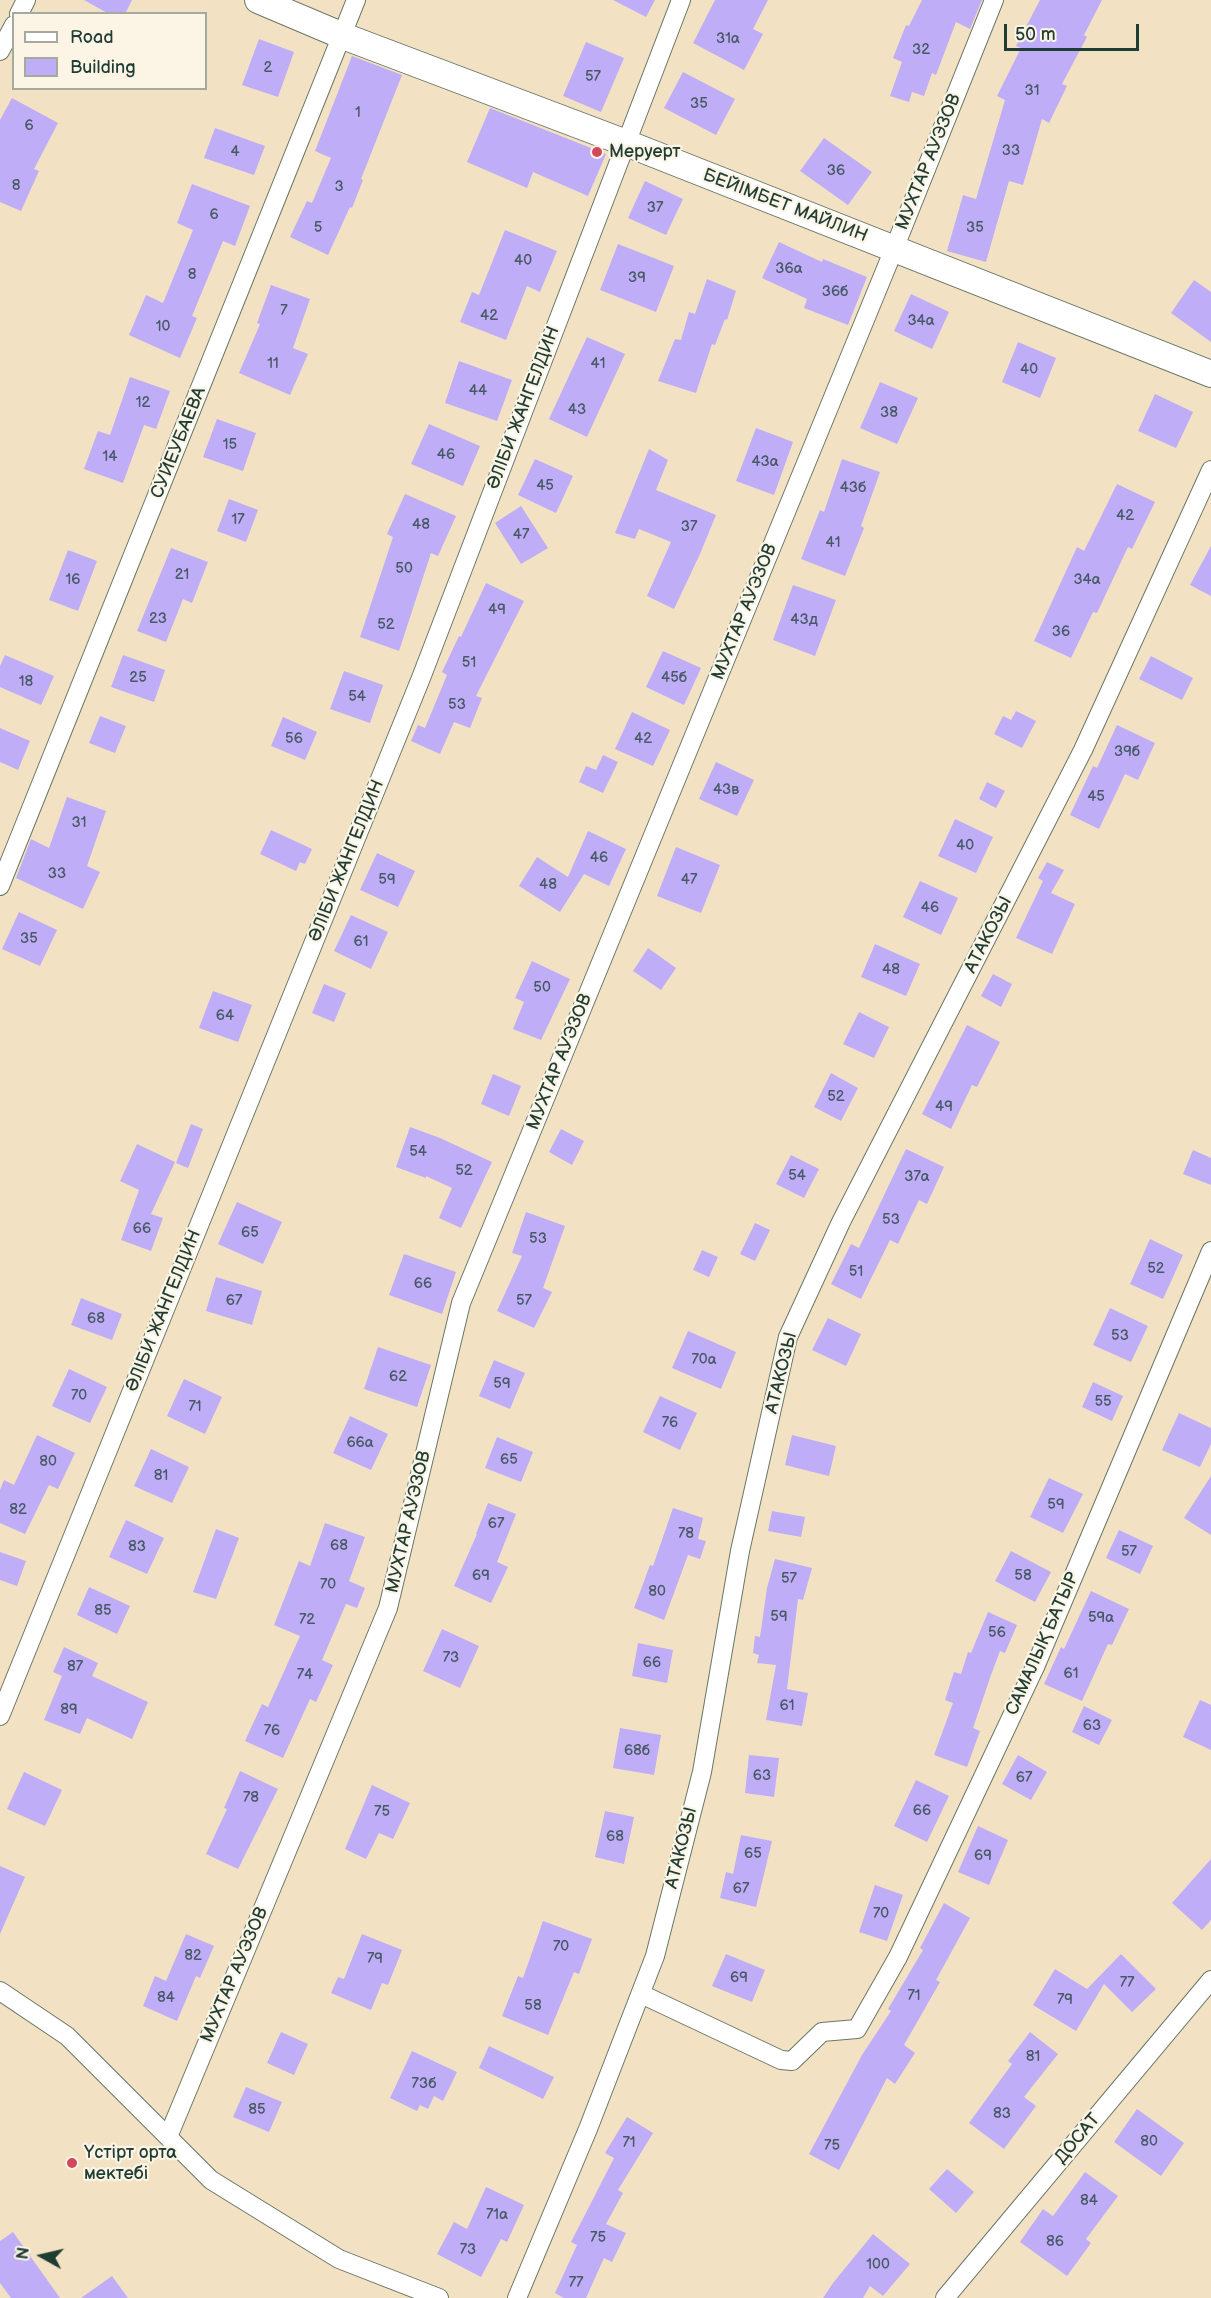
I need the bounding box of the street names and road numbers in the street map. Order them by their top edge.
street label: МУХТАР АУЭЗОВ [892,91,966,233]
street label: БЕЙІМБЕТ МАЙЛИН [700,165,870,247]
street label: ӘЛІБИ ЖАНГЕЛДИН [483,324,565,492]
street label: СУЙЕУБАЕВА [147,384,211,502]
street label: МУХТАР АУЭЗОВ [708,541,782,683]
street label: ӘЛІБИ ЖАНГЕЛДИН [305,777,389,945]
street label: АТАКОЗЫ [960,893,1018,977]
street label: МУХТАР АУЭЗОВ [523,991,597,1133]
street label: ӘЛІБИ ЖАНГЕЛДИН [122,1227,206,1395]
street label: АТАКОЗЫ [761,1330,803,1416]
street label: МУХТАР АУЭЗОВ [382,1449,436,1595]
street label: САМАЛЫҚ БАТЫР [1002,1569,1084,1719]
street label: АТАКОЗЫ [661,1805,703,1891]
street label: МУХТАР АУЭЗОВ [197,1904,273,2046]
street label: ДОСАТ [1051,2109,1105,2169]

